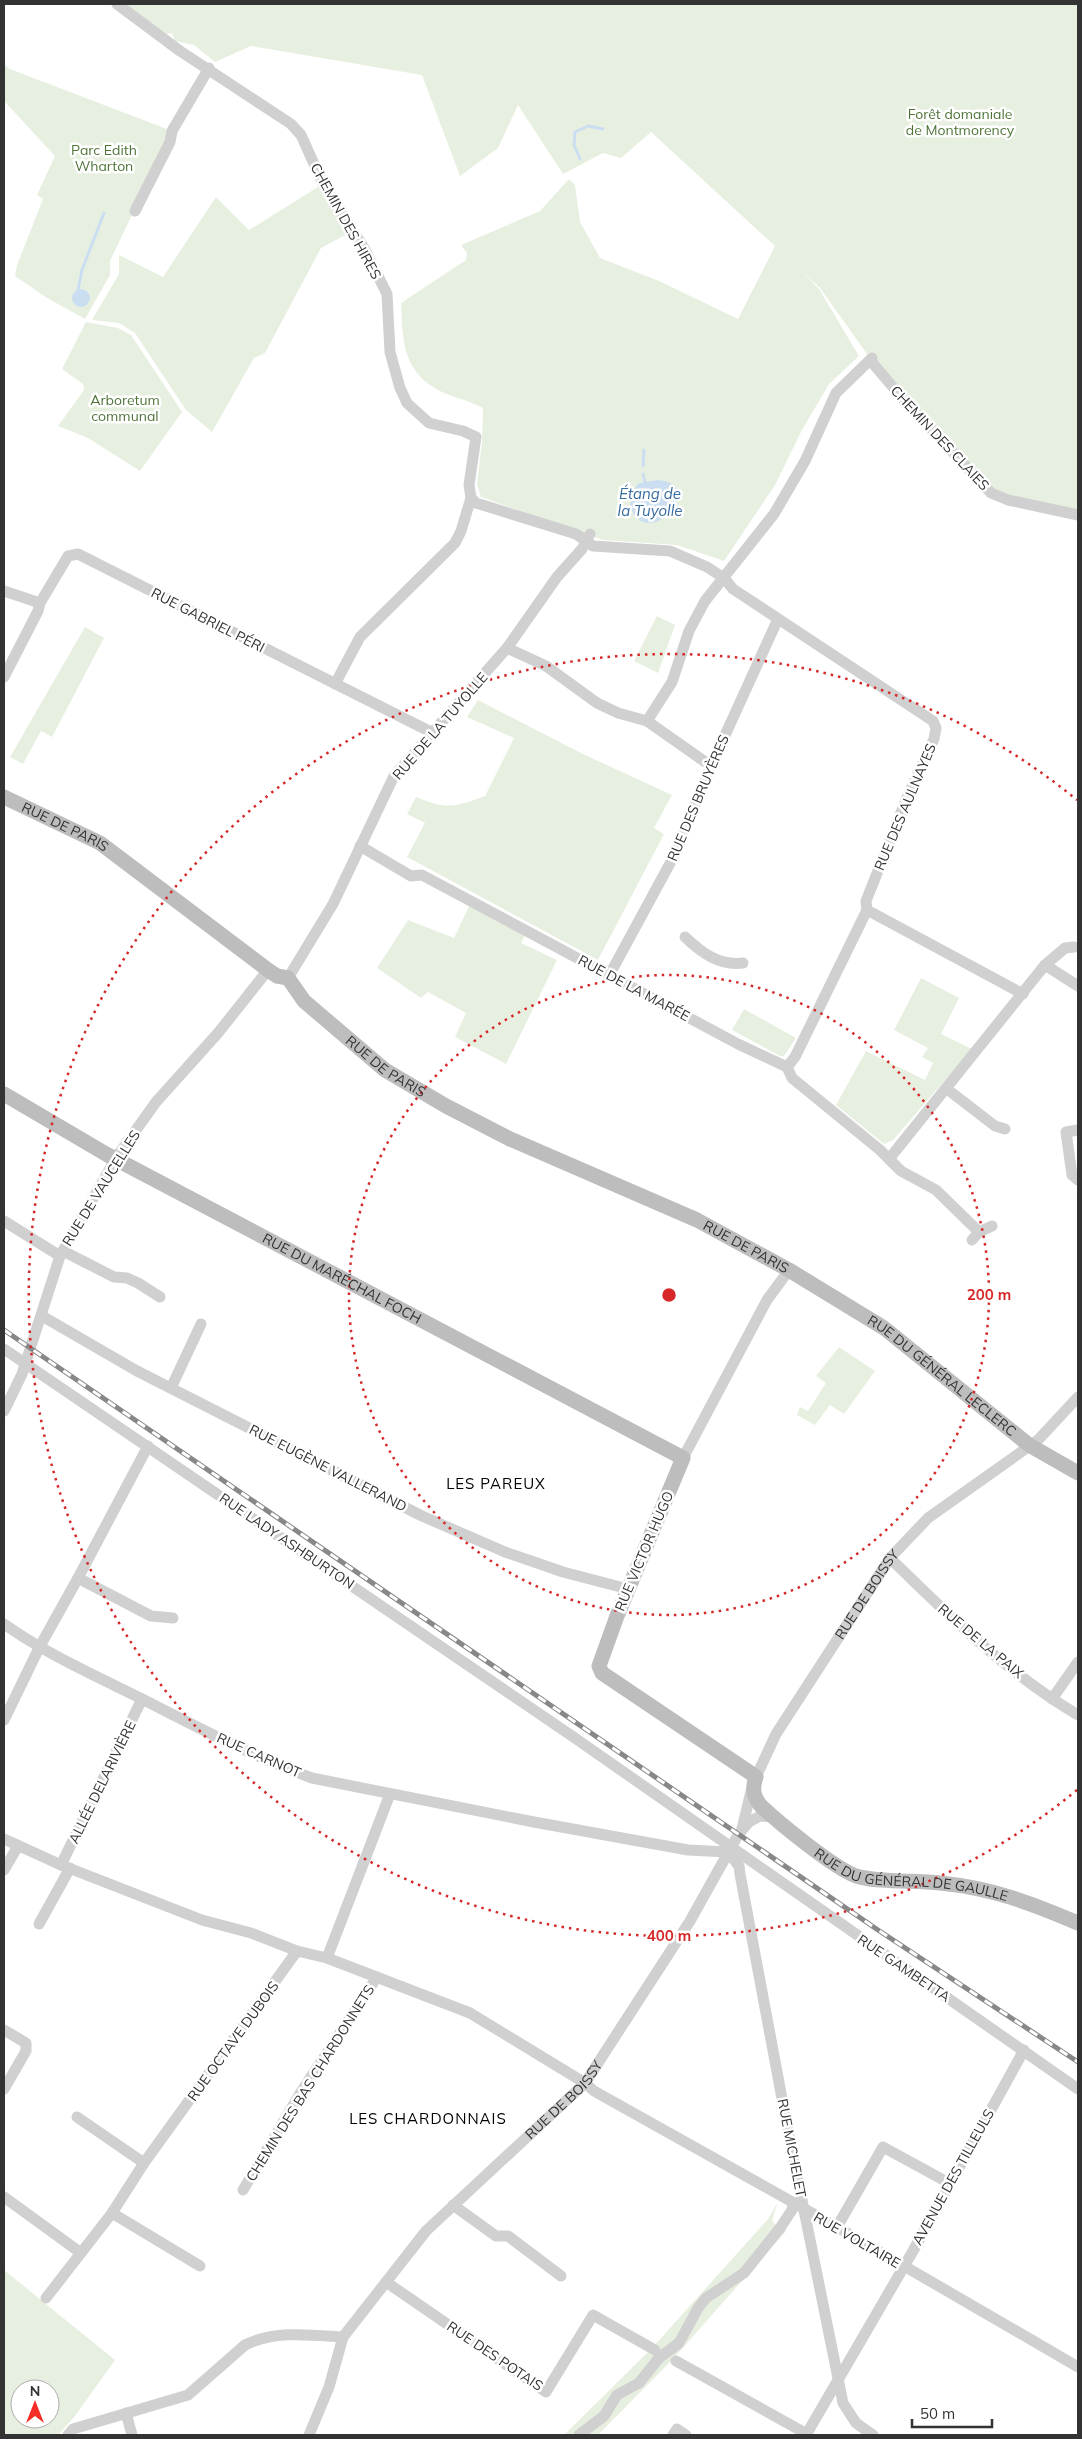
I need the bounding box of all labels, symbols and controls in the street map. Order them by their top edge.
park label: Forêt domaniale de Montmorency [906,105,1015,139]
park label: Parc Edith Wharton [71,141,137,175]
street label: CHEMIN DES HIRES [307,160,386,282]
street label: CHEMIN DES CLAIES [887,382,993,494]
park label: Arboretum communal [90,391,160,425]
water label: Étang de la Tuyolle [618,484,682,520]
street label: RUE GABRIEL PÉRI [148,584,268,656]
street label: RUE DE LA TUYOLLE [388,669,492,783]
street label: RUE DES BRUYÈRES [663,732,733,864]
street label: RUE DES AULNAYES [870,741,940,873]
street label: RUE DE PARIS [19,798,113,856]
street label: RUE DE LA MARÉE [575,951,693,1025]
street label: RUE DE PARIS [342,1031,429,1101]
street label: RUE DE VAUCELLES [58,1126,144,1249]
street label: RUE DE PARIS [700,1216,792,1277]
street label: RUE DU MARÉCHAL FOCH [259,1229,424,1328]
text: 200 m [967,1285,1011,1304]
centre of rings [660,1286,678,1304]
street label: RUE DU GÉNÉRAL LECLERC [864,1311,1020,1440]
street label: RUE EUGÈNE VALLERAND [246,1420,410,1516]
district label: LES PAREUX [446,1474,546,1493]
street label: RUE VICTOR HUGO [611,1488,677,1614]
street label: RUE LADY ASHBURTON [216,1489,358,1593]
street label: RUE DE BOISSY [831,1545,903,1643]
street label: RUE DE LA PAIX [934,1600,1028,1682]
street label: ALLÉE DELARIVIÈRE [64,1717,140,1847]
street label: RUE CARNOT [214,1728,304,1782]
street label: RUE DU GÉNÉRAL DE GAULLE [811,1844,1010,1905]
text: 400 m [647,1926,691,1945]
street label: RUE GAMBETTA [854,1930,954,2006]
street label: RUE OCTAVE DUBOIS [183,1977,283,2105]
street label: CHEMIN DES BAS CHARDONNETS [242,1981,378,2185]
street label: RUE DE BOISSY [521,2057,607,2143]
street label: RUE MICHELET [774,2097,810,2199]
street label: AVENUE DES TILLEULS [908,2106,998,2248]
district label: LES CHARDONNAIS [349,2109,507,2128]
street label: RUE VOLTAIRE [810,2208,904,2272]
street label: RUE DES POTAIS [444,2317,547,2395]
north arrow [10,2379,60,2429]
text: N [30,2382,40,2400]
scale bar [912,2396,992,2428]
text: 50 m [920,2404,955,2423]

